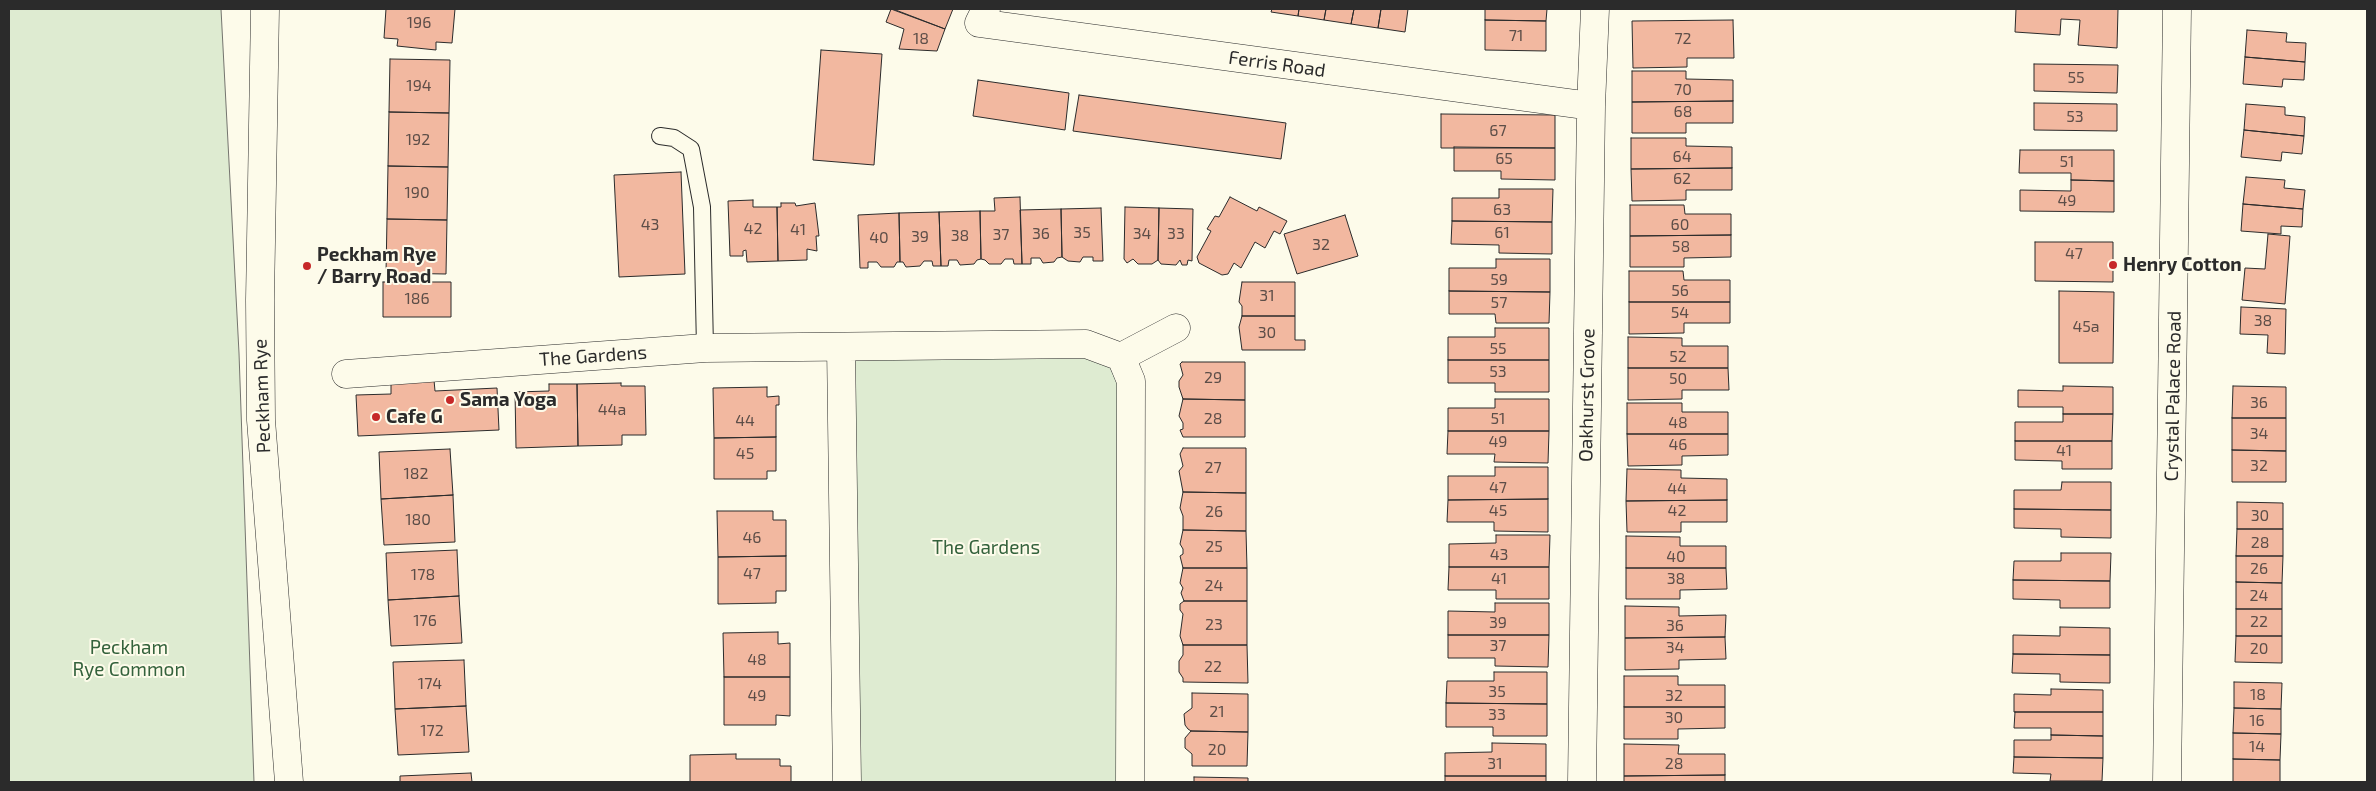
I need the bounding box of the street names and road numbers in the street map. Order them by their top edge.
street label: Ferris Road [1227,46,1327,82]
street label: Crystal Palace Road [2160,310,2186,482]
street label: Oakhurst Grove [1574,328,1600,462]
street label: Peckham Rye [249,338,275,454]
street label: The Gardens [538,341,648,371]

